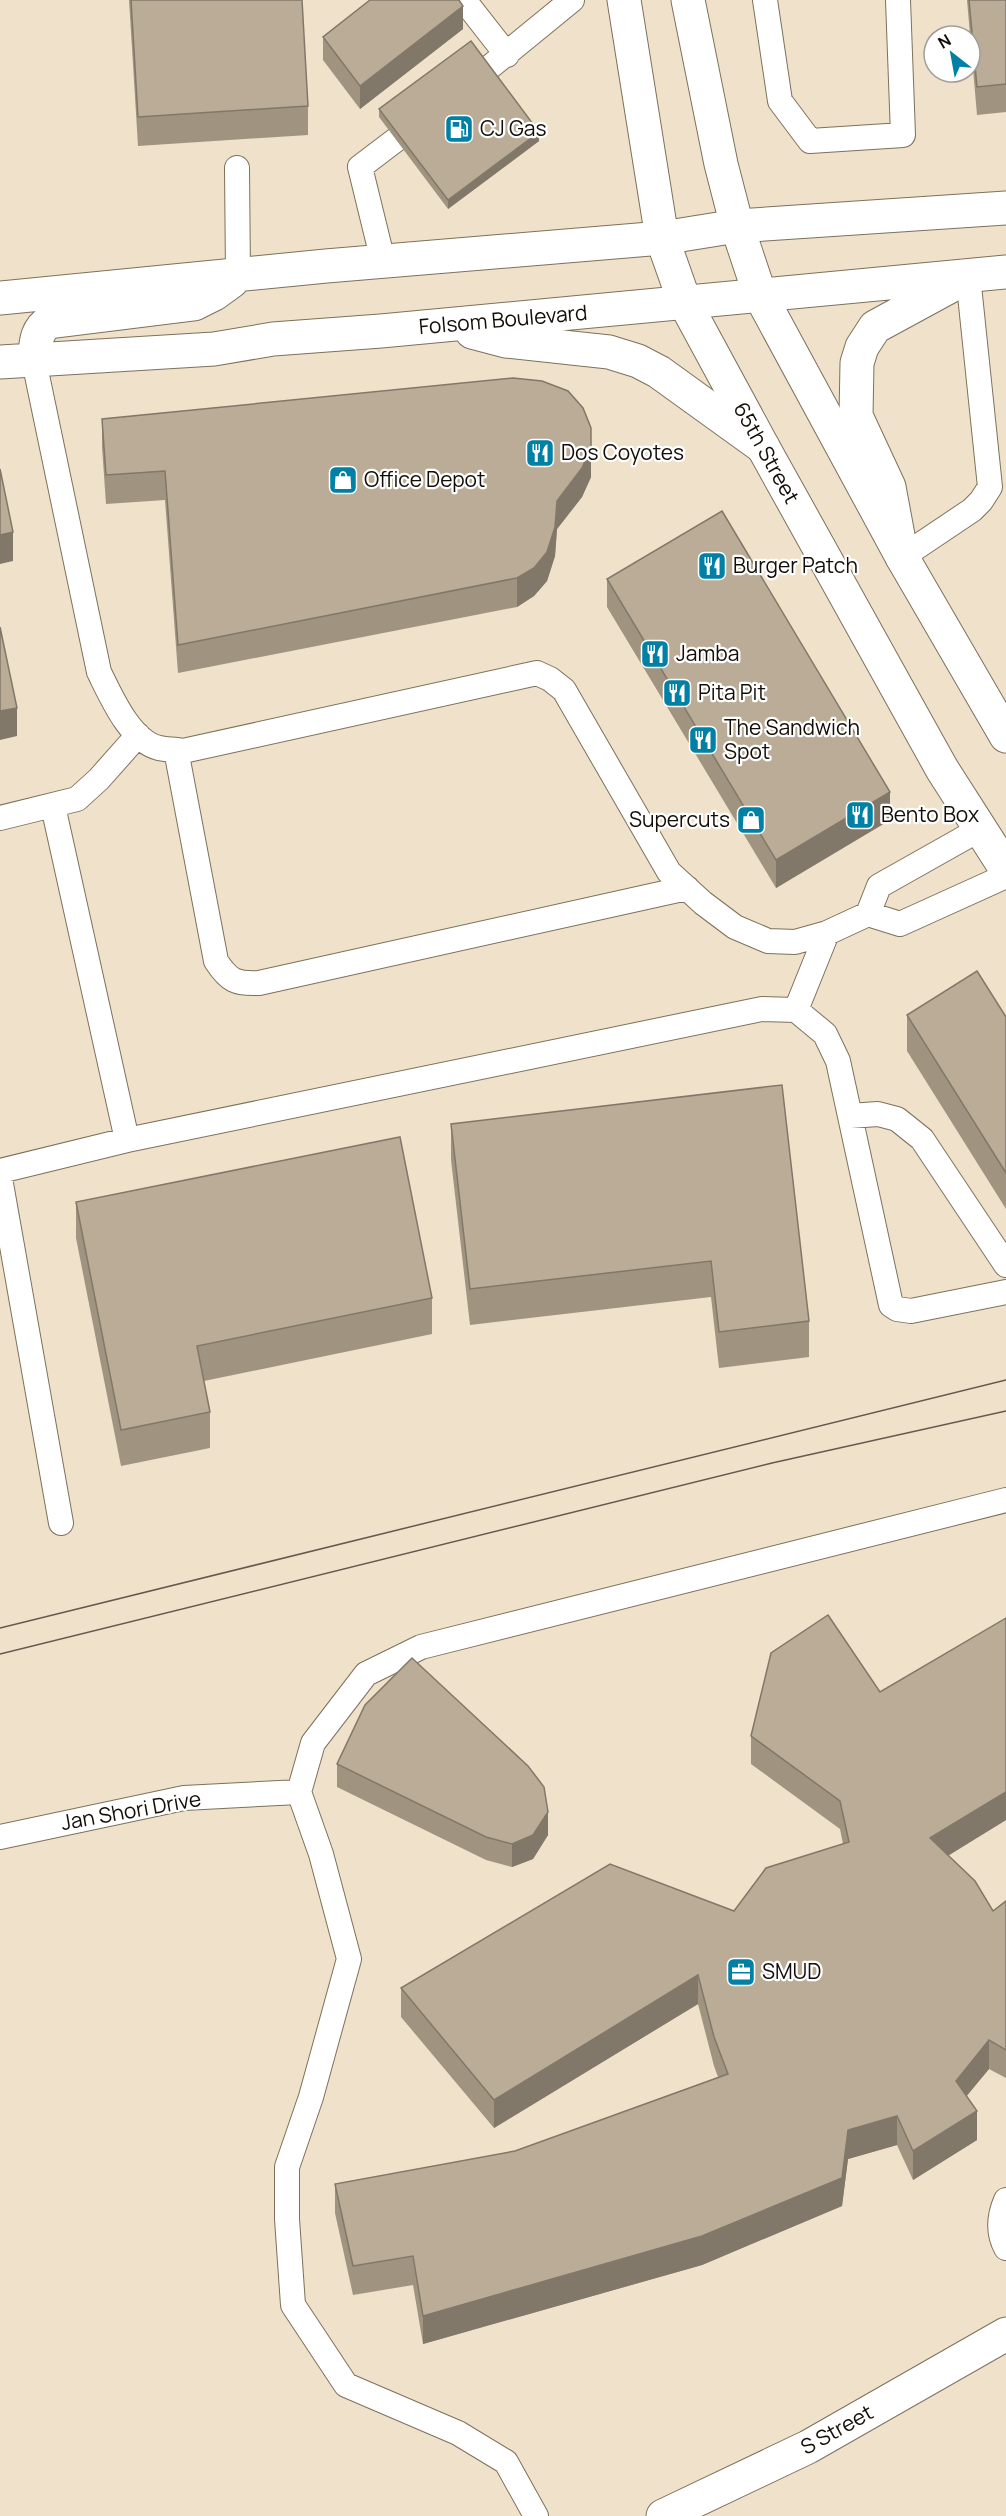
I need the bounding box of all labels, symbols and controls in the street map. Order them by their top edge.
north arrow [922,24,982,84]
text: N [934,29,955,54]
fuel station icon: CJ Gas [443,113,475,145]
place label: CJ Gas [480,114,546,142]
street label: Folsom Boulevard [417,298,588,340]
street label: 65th Street [727,397,806,508]
restaurant icon: Dos Coyotes [524,437,556,469]
place label: Dos Coyotes [561,438,684,466]
shop icon: Office Depot [327,464,359,496]
place label: Office Depot [364,465,485,493]
restaurant icon: Burger Patch [696,550,728,582]
place label: Burger Patch [733,551,858,579]
restaurant icon: Jamba [639,638,671,670]
place label: Jamba [676,639,739,667]
restaurant icon: Pita Pit [661,677,693,709]
place label: Pita Pit [698,678,766,706]
place label: The Sandwich Spot [724,713,860,765]
restaurant icon: The Sandwich Spot [687,724,719,756]
restaurant icon: Bento Box [844,799,876,831]
place label: Bento Box [881,800,979,828]
shop icon: Supercuts [735,804,767,836]
place label: Supercuts [629,805,730,833]
street label: Jan Shori Drive [59,1784,203,1836]
office icon: SMUD [725,1956,757,1988]
place label: SMUD [762,1957,821,1985]
street label: S Street [795,2398,878,2460]

